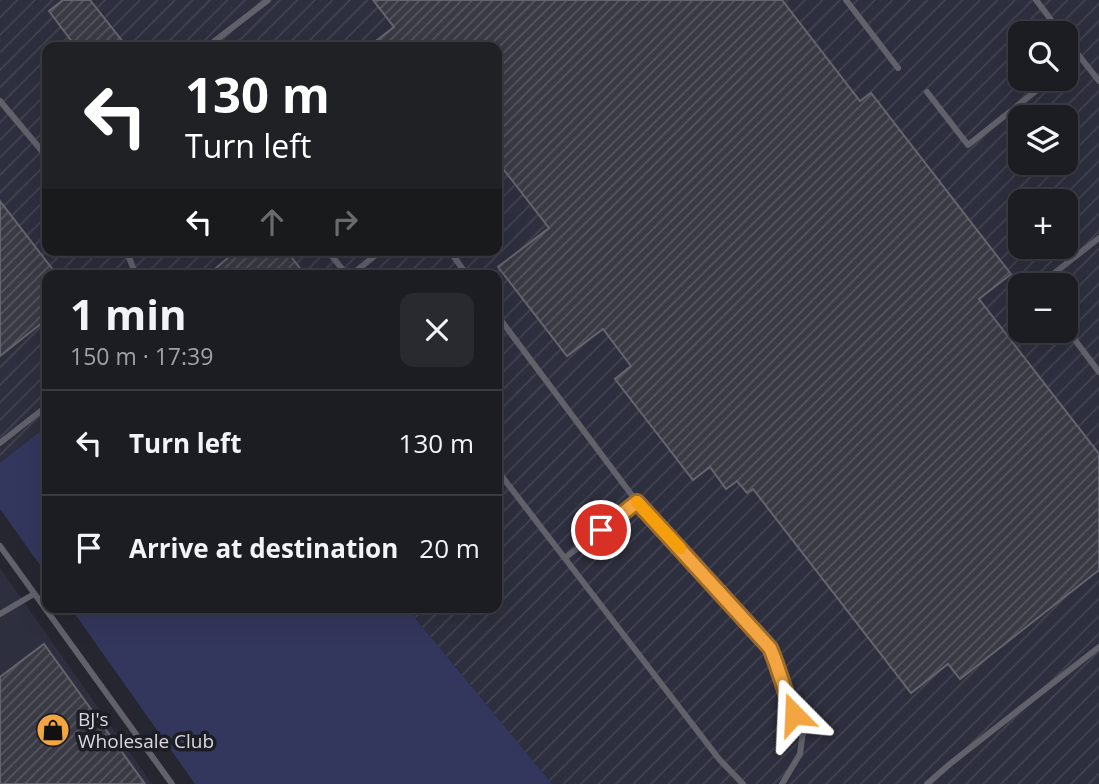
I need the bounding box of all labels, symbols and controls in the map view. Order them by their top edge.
map controls [1008,21,1078,343]
button: search [1008,21,1078,91]
text: 130 m [185,61,330,127]
icon: left [70,70,161,161]
button: layers [1008,105,1078,175]
text: Turn left [185,124,311,167]
button: + [1008,189,1078,259]
icon: left [180,203,218,241]
icon: ahead [253,203,291,241]
icon: right [326,203,364,241]
button: − [1008,273,1078,343]
text: 1 min [70,285,187,342]
button: close [400,293,474,367]
text: 150 m · 17:39 [70,340,213,372]
icon: left [70,424,108,462]
text: Turn left [129,425,241,461]
text: 130 m [399,425,474,461]
pin [571,500,631,560]
icon: arrive [582,511,620,549]
icon: arrive [70,529,108,567]
text: Arrive at destination [129,530,398,566]
text: 20 m [419,530,480,566]
position arrow [757,677,831,751]
place label: BJ's Wholesale Club [78,706,214,754]
shop icon: BJ's Wholesale Club [34,711,72,749]

